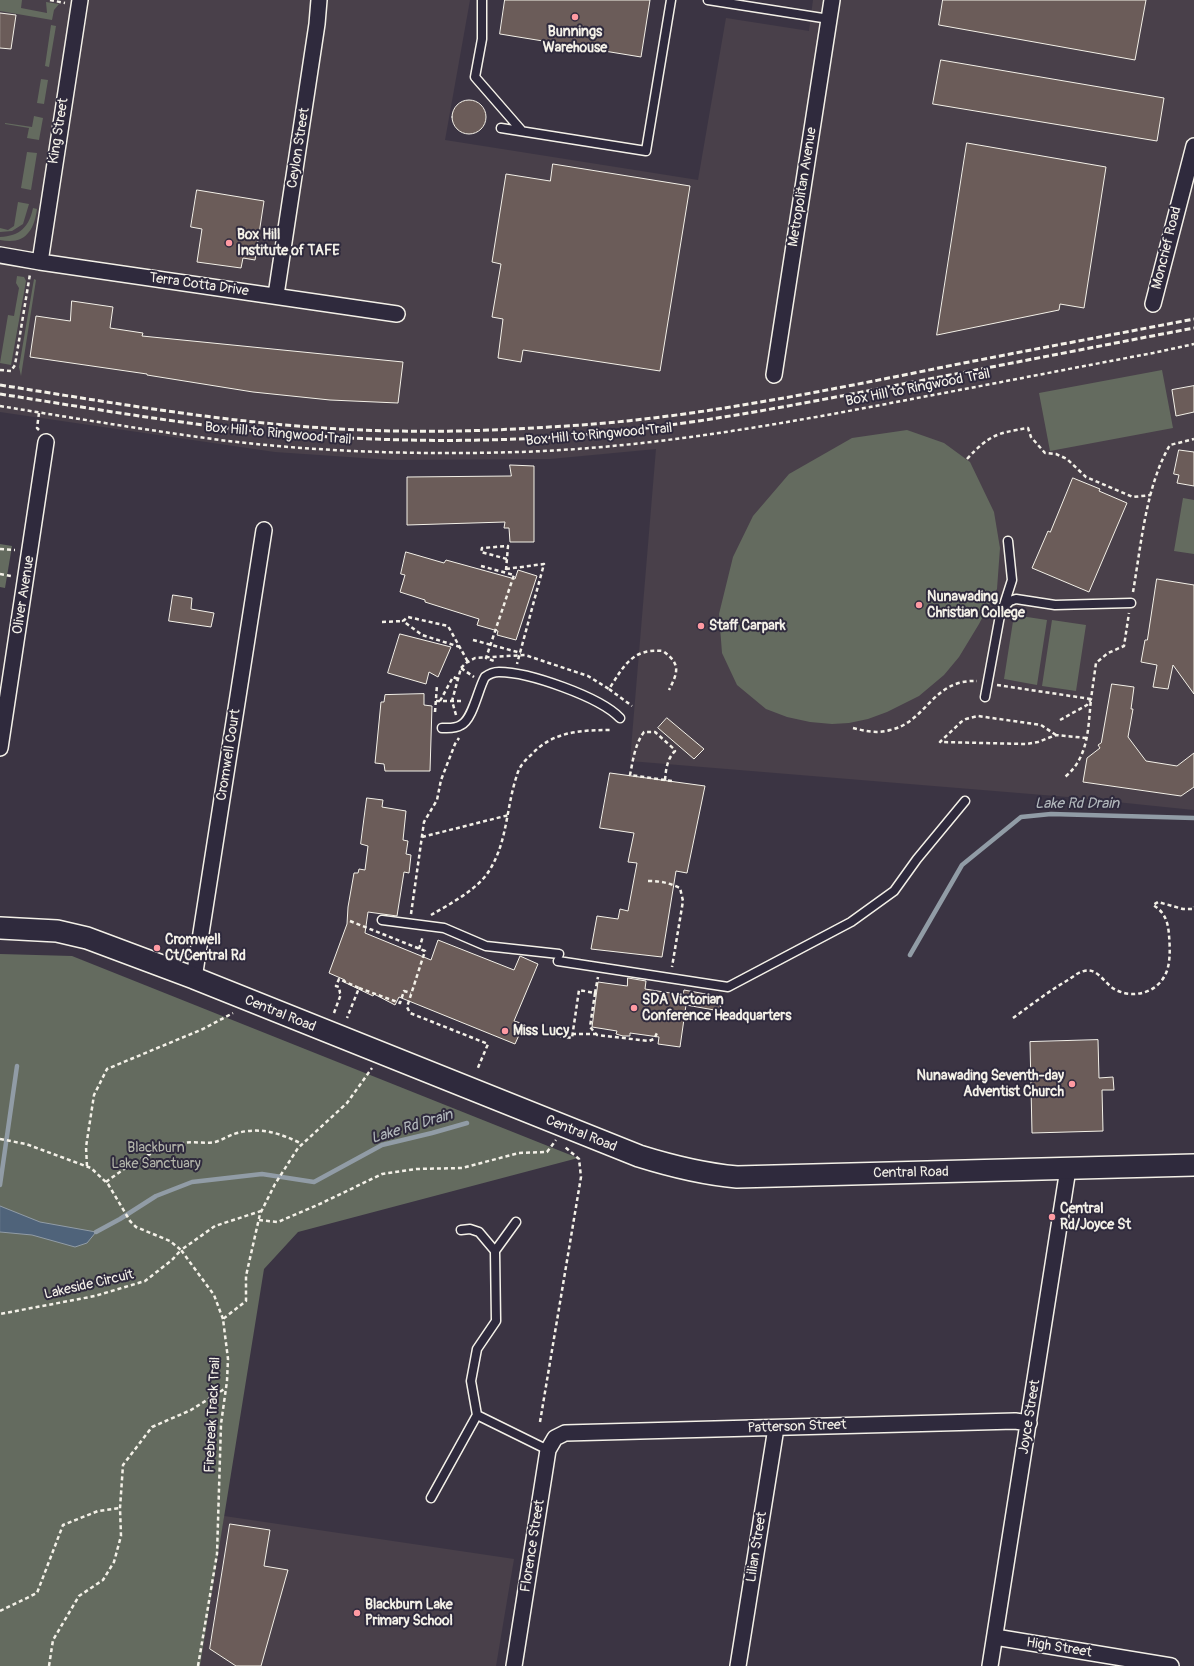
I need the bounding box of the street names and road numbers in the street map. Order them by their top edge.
street label: King Street [45,97,73,165]
street label: Ceylon Street [284,107,314,189]
street label: Metropolitan Avenue [785,126,821,248]
street label: Moncrief Road [1149,205,1185,291]
street label: Terra Cotta Drive [148,270,250,300]
street label: Box Hill to Ringwood Trail [844,366,992,410]
street label: Box Hill to Ringwood Trail [204,419,352,449]
street label: Box Hill to Ringwood Trail [525,420,673,450]
street label: Oliver Avenue [9,554,39,636]
street label: Cromwell Court [213,708,245,802]
street label: Central Road [242,992,318,1036]
street label: Central Road [543,1112,619,1156]
street label: Central Road [873,1164,949,1182]
street label: Lakeside Circuit [43,1267,135,1303]
street label: Firebreak Track Trail [202,1357,224,1473]
street label: Joyce Street [1016,1379,1044,1455]
street label: Patterson Street [747,1417,847,1437]
street label: Florence Street [517,1498,549,1594]
street label: Lilian Street [743,1511,771,1583]
street label: High Street [1025,1635,1093,1661]

